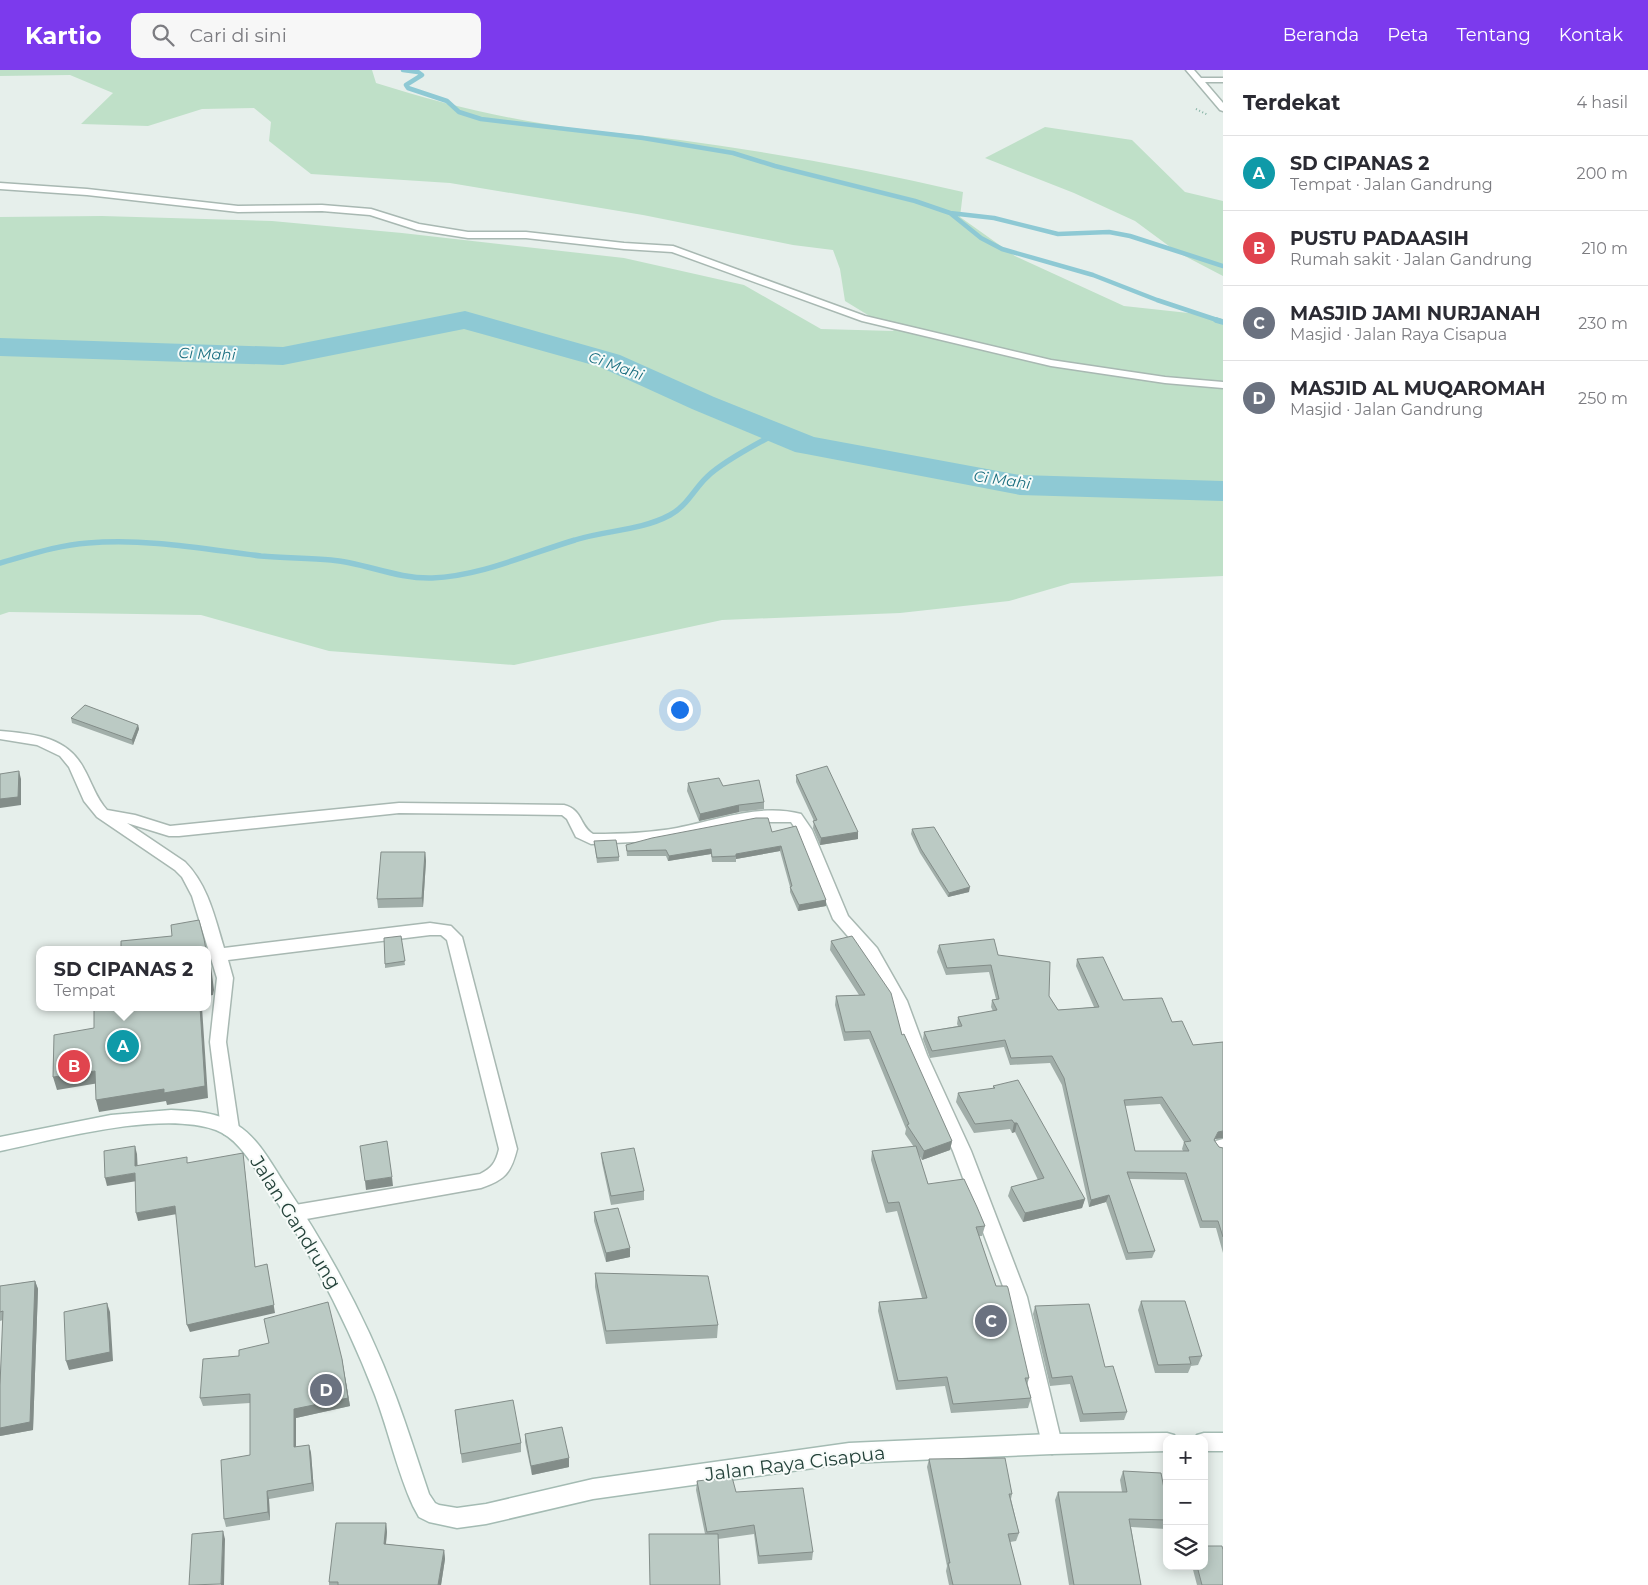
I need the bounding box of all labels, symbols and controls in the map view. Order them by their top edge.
search box [131,13,481,58]
text: Kartio [25,21,101,50]
icon: search [149,21,177,49]
text: Cari di sini [189,24,287,47]
text: Beranda [1283,24,1359,46]
text: Peta [1387,24,1428,46]
text: Tentang [1456,24,1531,46]
text: Kontak [1559,24,1623,46]
text: Terdekat [1243,90,1340,115]
text: 4 hasil [1577,93,1628,112]
text: SD CIPANAS 2 [1290,152,1429,175]
text: A [1253,164,1265,183]
text: 200 m [1577,164,1628,183]
text: Tempat · Jalan Gandrung [1290,175,1493,194]
text: PUSTU PADAASIH [1290,227,1469,250]
text: B [1253,239,1265,258]
text: 210 m [1581,239,1628,258]
text: Rumah sakit · Jalan Gandrung [1290,250,1532,269]
text: MASJID JAMI NURJANAH [1290,302,1541,325]
text: C [1253,314,1265,333]
text: 230 m [1578,314,1628,333]
text: Masjid · Jalan Raya Cisapua [1290,325,1507,344]
water label: Ci Mahi [178,343,237,364]
water label: Ci Mahi [586,347,647,385]
text: MASJID AL MUQAROMAH [1290,377,1545,400]
text: D [1252,389,1266,408]
text: 250 m [1578,389,1628,408]
text: Masjid · Jalan Gandrung [1290,400,1483,419]
water label: Ci Mahi [972,466,1033,493]
your location [667,697,693,723]
popup [36,946,211,1011]
text: SD CIPANAS 2 [54,958,193,981]
text: Tempat [54,981,115,1000]
pin: A [107,1027,139,1065]
pin: B [58,1047,90,1085]
street label: Jalan Gandrung [245,1151,346,1293]
pin: C [975,1302,1007,1340]
pin: D [310,1371,342,1409]
map controls [1163,1435,1208,1570]
button: + [1163,1435,1208,1480]
street label: Jalan Raya Cisapua [703,1441,886,1486]
button: − [1163,1480,1208,1525]
button: layers [1163,1525,1208,1570]

